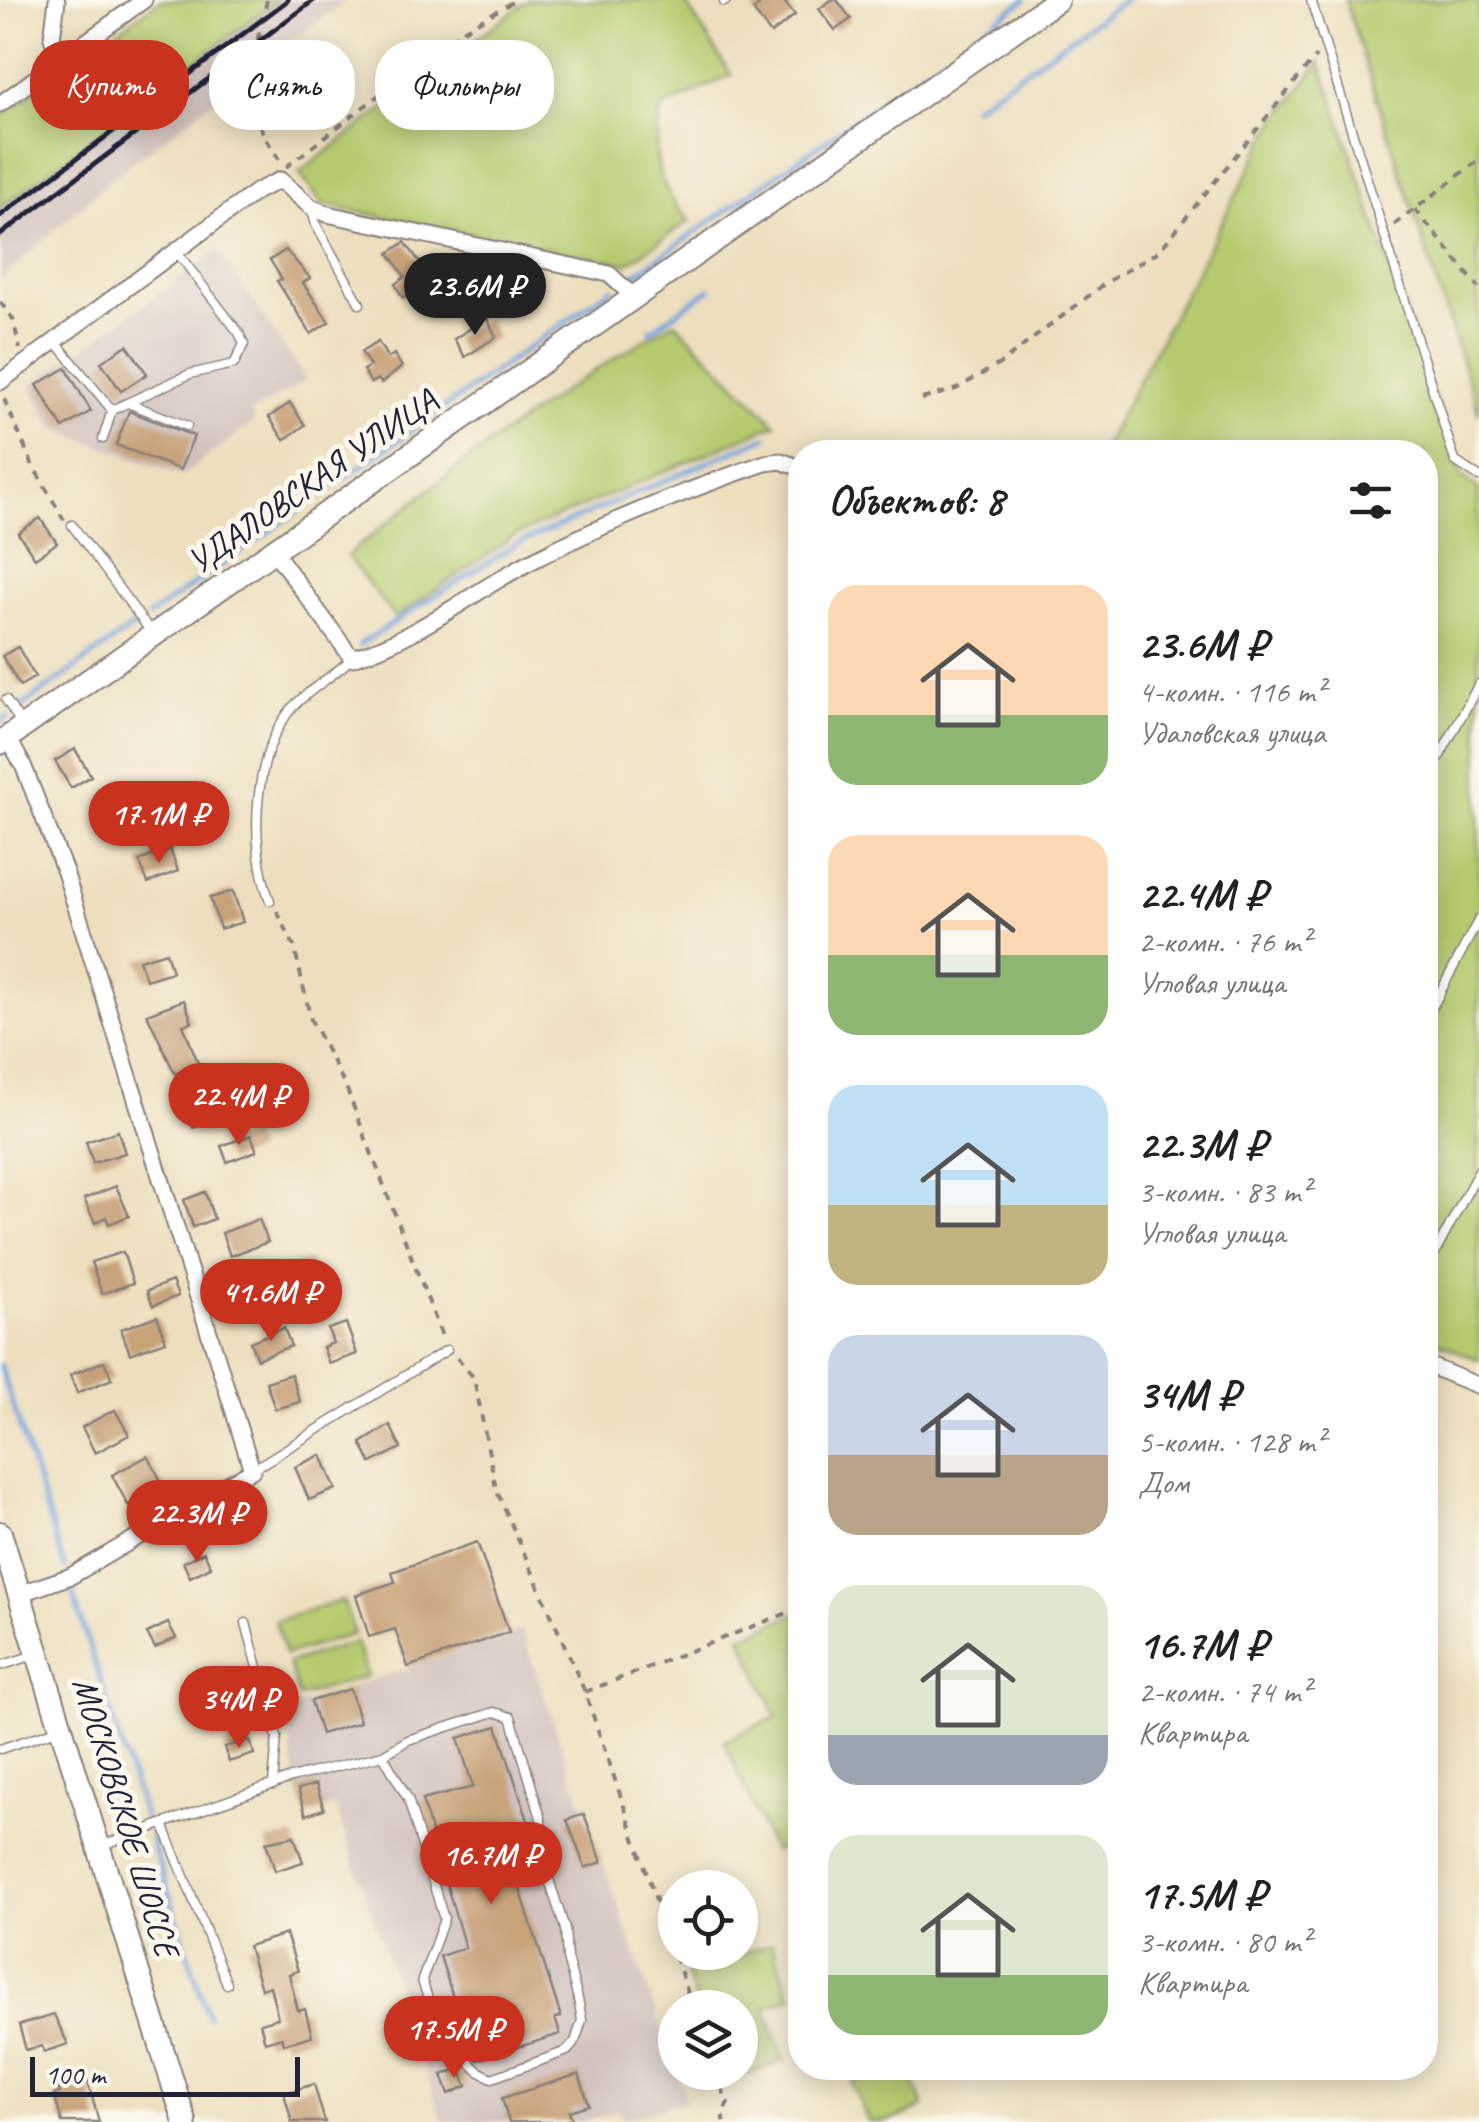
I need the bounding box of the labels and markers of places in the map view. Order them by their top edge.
pin: 23.6M ₽ [383,253,567,338]
pin: 17.1M ₽ [67,781,251,866]
pin: 22.4M ₽ [147,1063,331,1148]
pin: 41.6M ₽ [179,1259,363,1344]
pin: 22.3M ₽ [105,1480,289,1565]
pin: 34M ₽ [169,1666,309,1751]
pin: 16.7M ₽ [399,1822,583,1907]
pin: 17.5M ₽ [362,1996,546,2081]

